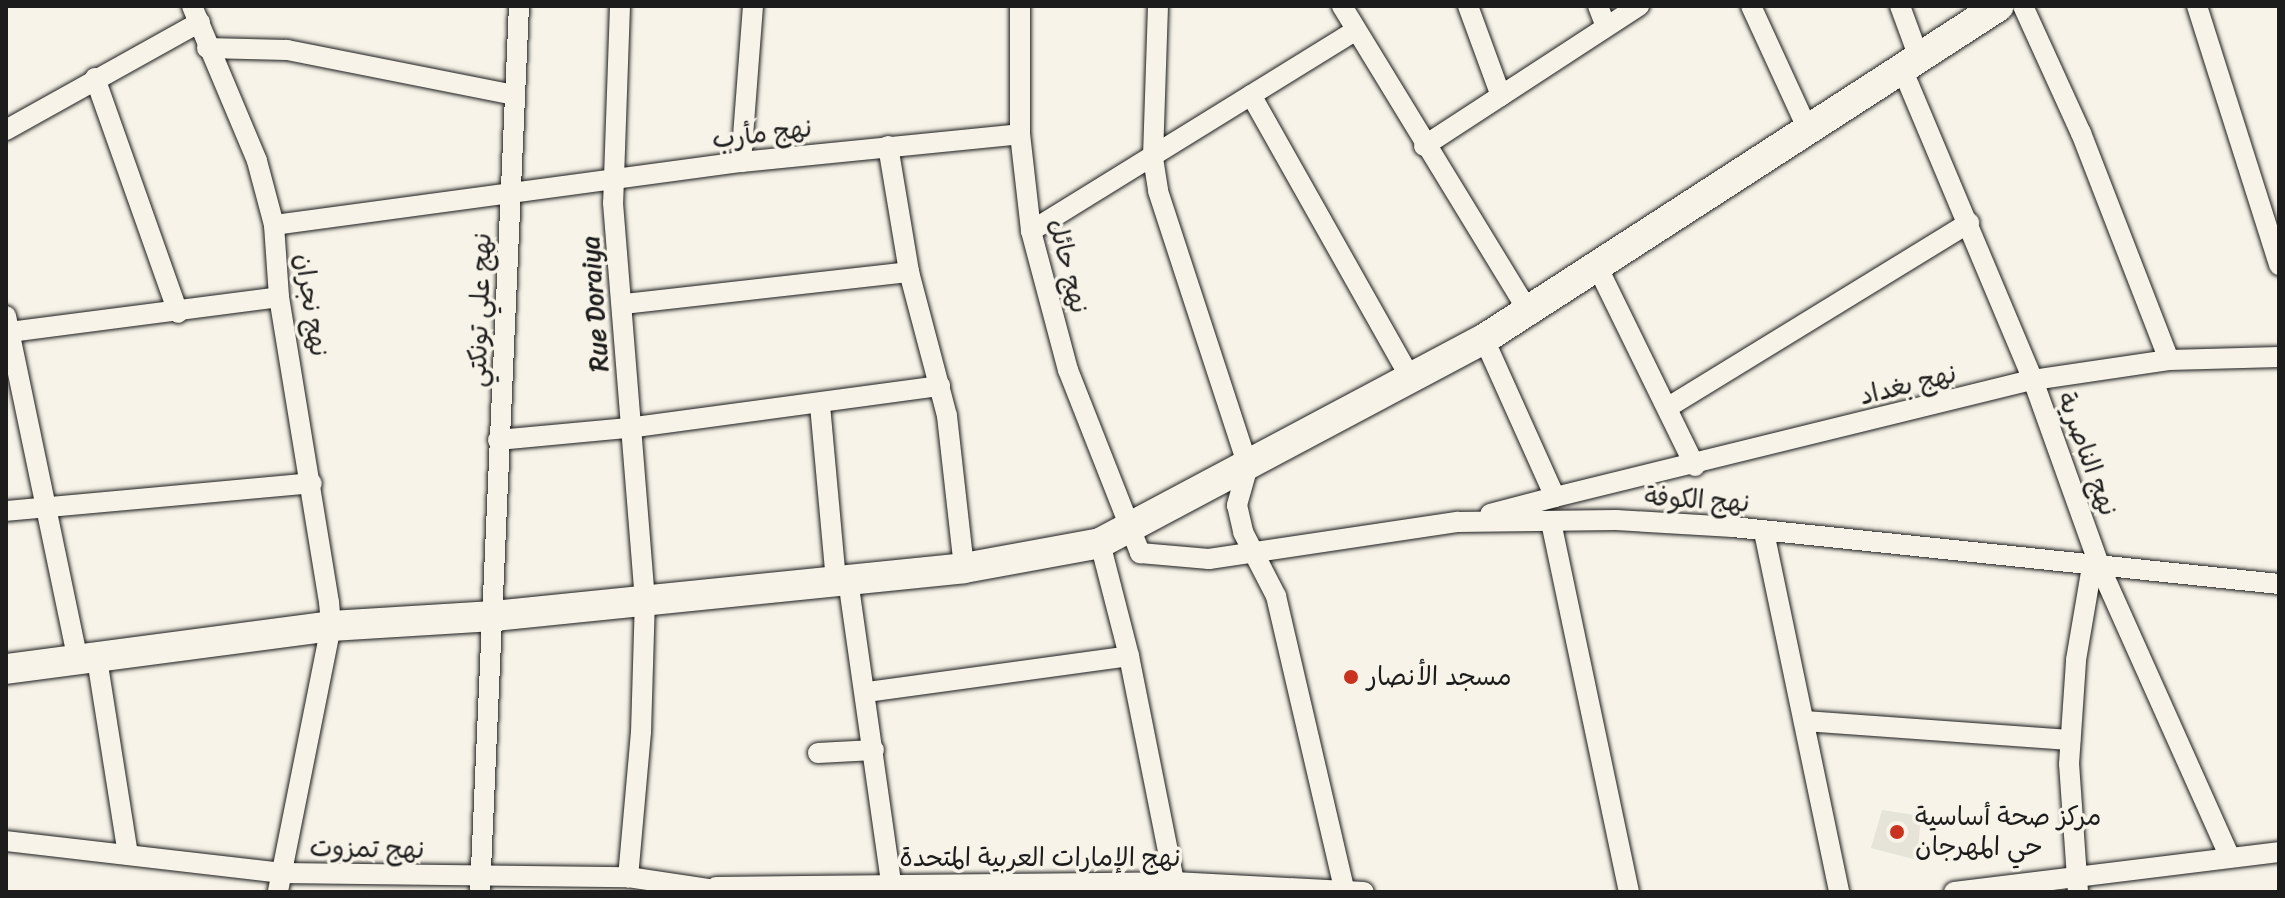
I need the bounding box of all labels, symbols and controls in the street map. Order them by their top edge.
street label: نهج مأرب [710,112,814,156]
street label: نهج حائل [1041,216,1095,316]
street label: نهج علي تونكتي [462,232,498,388]
street label: Rue Doraiya [575,235,615,373]
street label: نهج نجران [287,251,335,359]
street label: نهج بغداد [1856,358,1960,412]
street label: نهج الناصرية [2050,388,2124,520]
street label: نهج الكوفة [1643,481,1751,519]
place label: مسجد الأنصار [1367,661,1512,693]
marker: مسجد الأنصار [1342,668,1360,686]
place label: مركز صحة أساسية حي المهرجان [1915,801,2101,862]
marker: مركز صحة أساسية حي المهرجان [1886,821,1908,843]
street label: نهج تمزوت [309,832,425,866]
street label: نهج الإمارات العربية المتحدة [900,842,1180,874]

